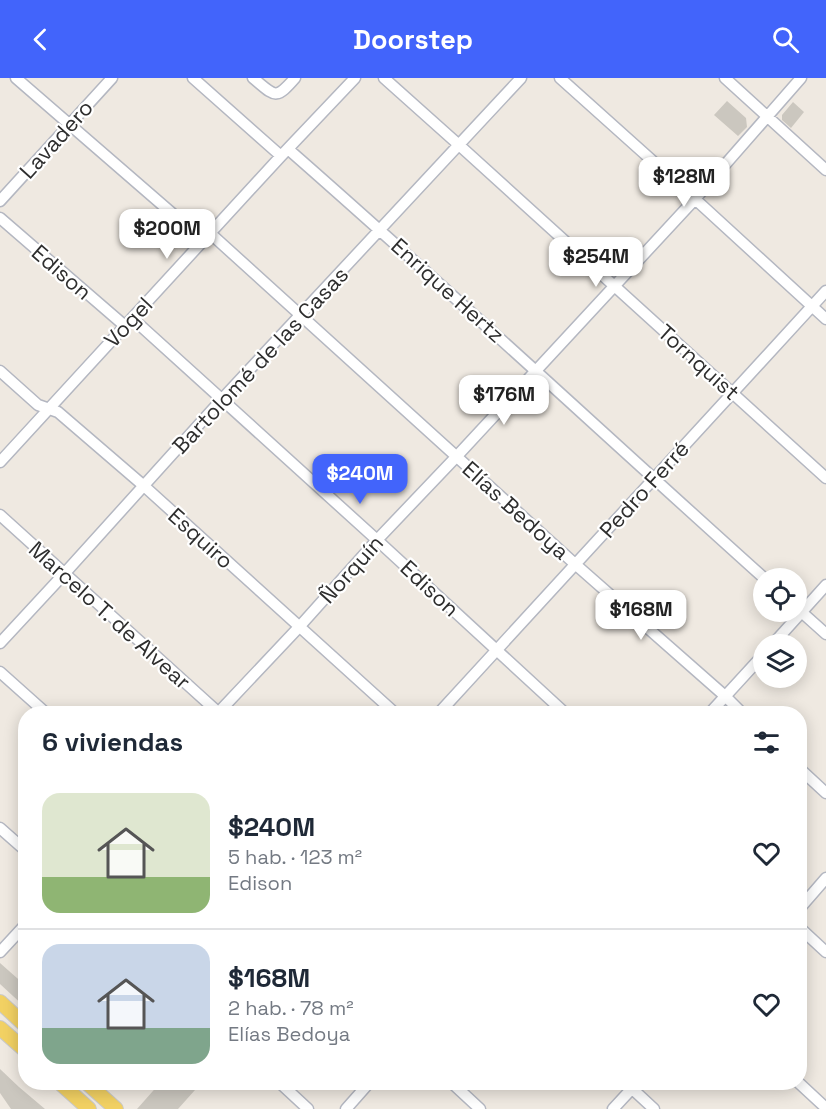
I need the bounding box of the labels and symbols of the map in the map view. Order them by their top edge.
street label: Lavadero [13,94,99,184]
pin: $128M [642,157,726,208]
pin: $200M [125,209,209,260]
street label: Enrique Hertz [385,232,511,348]
pin: $254M [554,237,638,288]
street label: Edison [26,238,98,306]
street label: Bartolomé de las Casas [166,261,354,459]
street label: Vogel [98,291,158,353]
street label: Tornquist [652,318,746,406]
pin: $176M [462,375,546,426]
street label: Pedro Ferré [593,435,695,543]
pin: $240M [318,454,402,505]
street label: Elías Bedoya [457,455,576,566]
street label: Esquiro [162,501,240,575]
street label: Ñorquín [313,529,389,609]
street label: Marcelo T. de Alvear [23,535,197,695]
street label: Edison [395,554,465,622]
pin: $168M [599,590,683,641]

